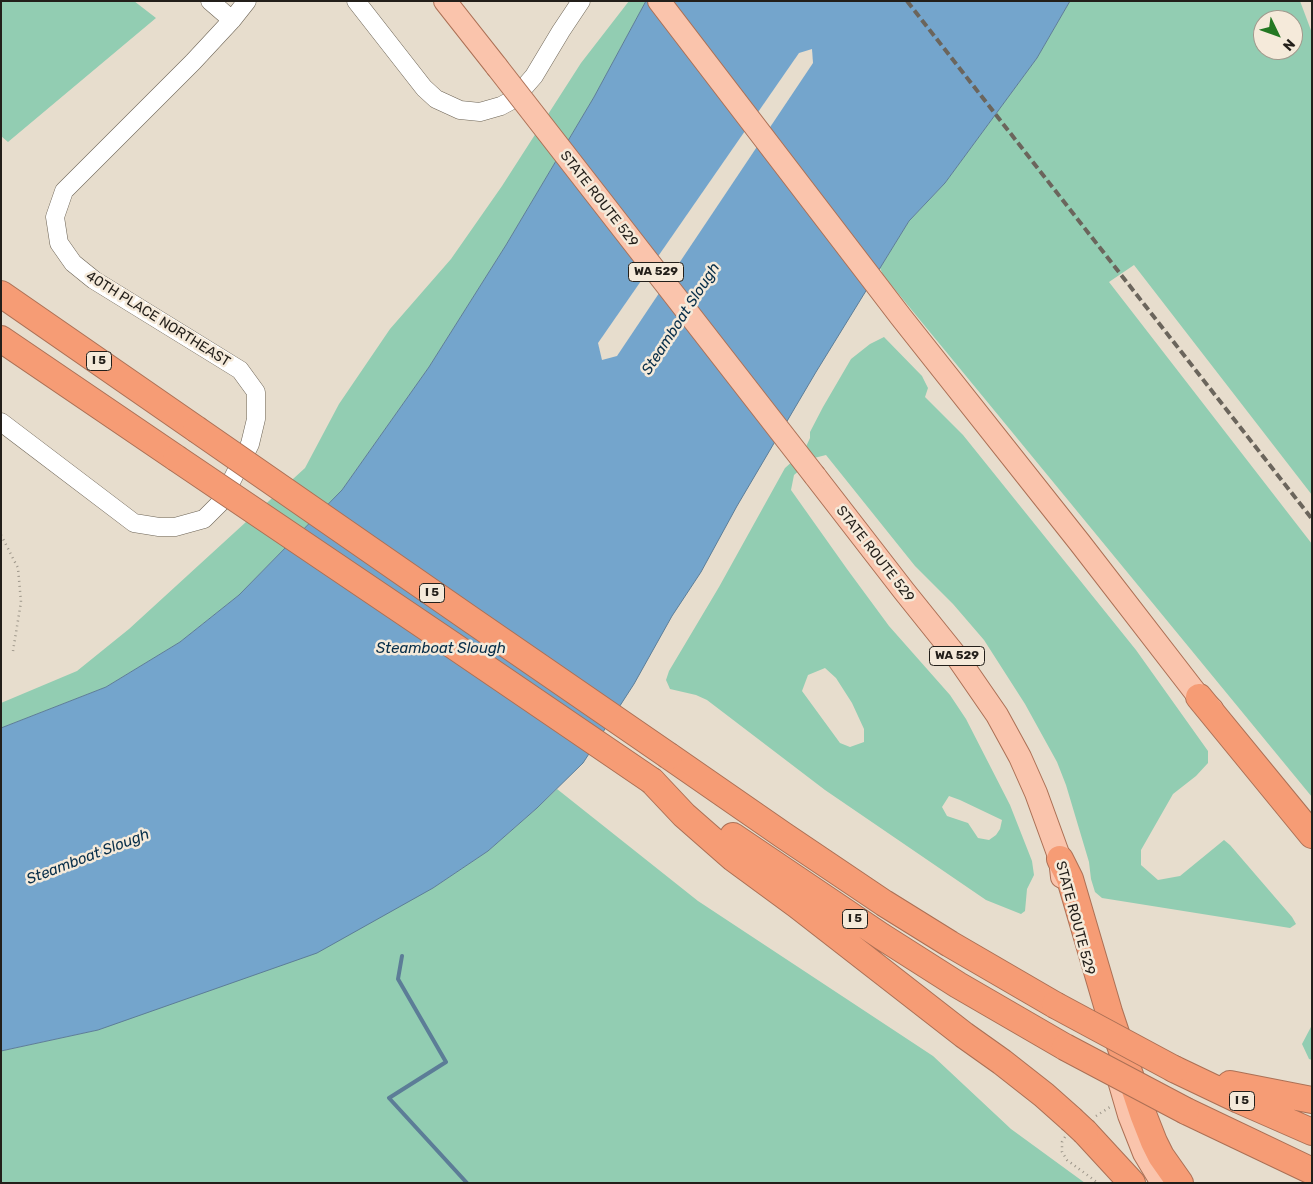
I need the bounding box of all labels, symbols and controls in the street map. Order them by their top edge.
north arrow [1253,10,1303,60]
text: N [1279,35,1298,54]
street label: STATE ROUTE 529 [556,148,642,250]
water label: Steamboat Slough [638,260,724,378]
road number: WA 529 [628,262,684,282]
street label: 40TH PLACE NORTHEAST [83,268,233,370]
road number: I 5 [86,352,112,371]
street label: STATE ROUTE 529 [832,503,918,605]
road number: I 5 [420,584,444,602]
water label: Steamboat Slough [376,640,506,658]
road number: WA 529 [930,646,984,666]
water label: Steamboat Slough [24,825,152,889]
street label: STATE ROUTE 529 [1052,859,1098,977]
road number: I 5 [842,910,868,929]
road number: I 5 [1230,1092,1254,1110]

